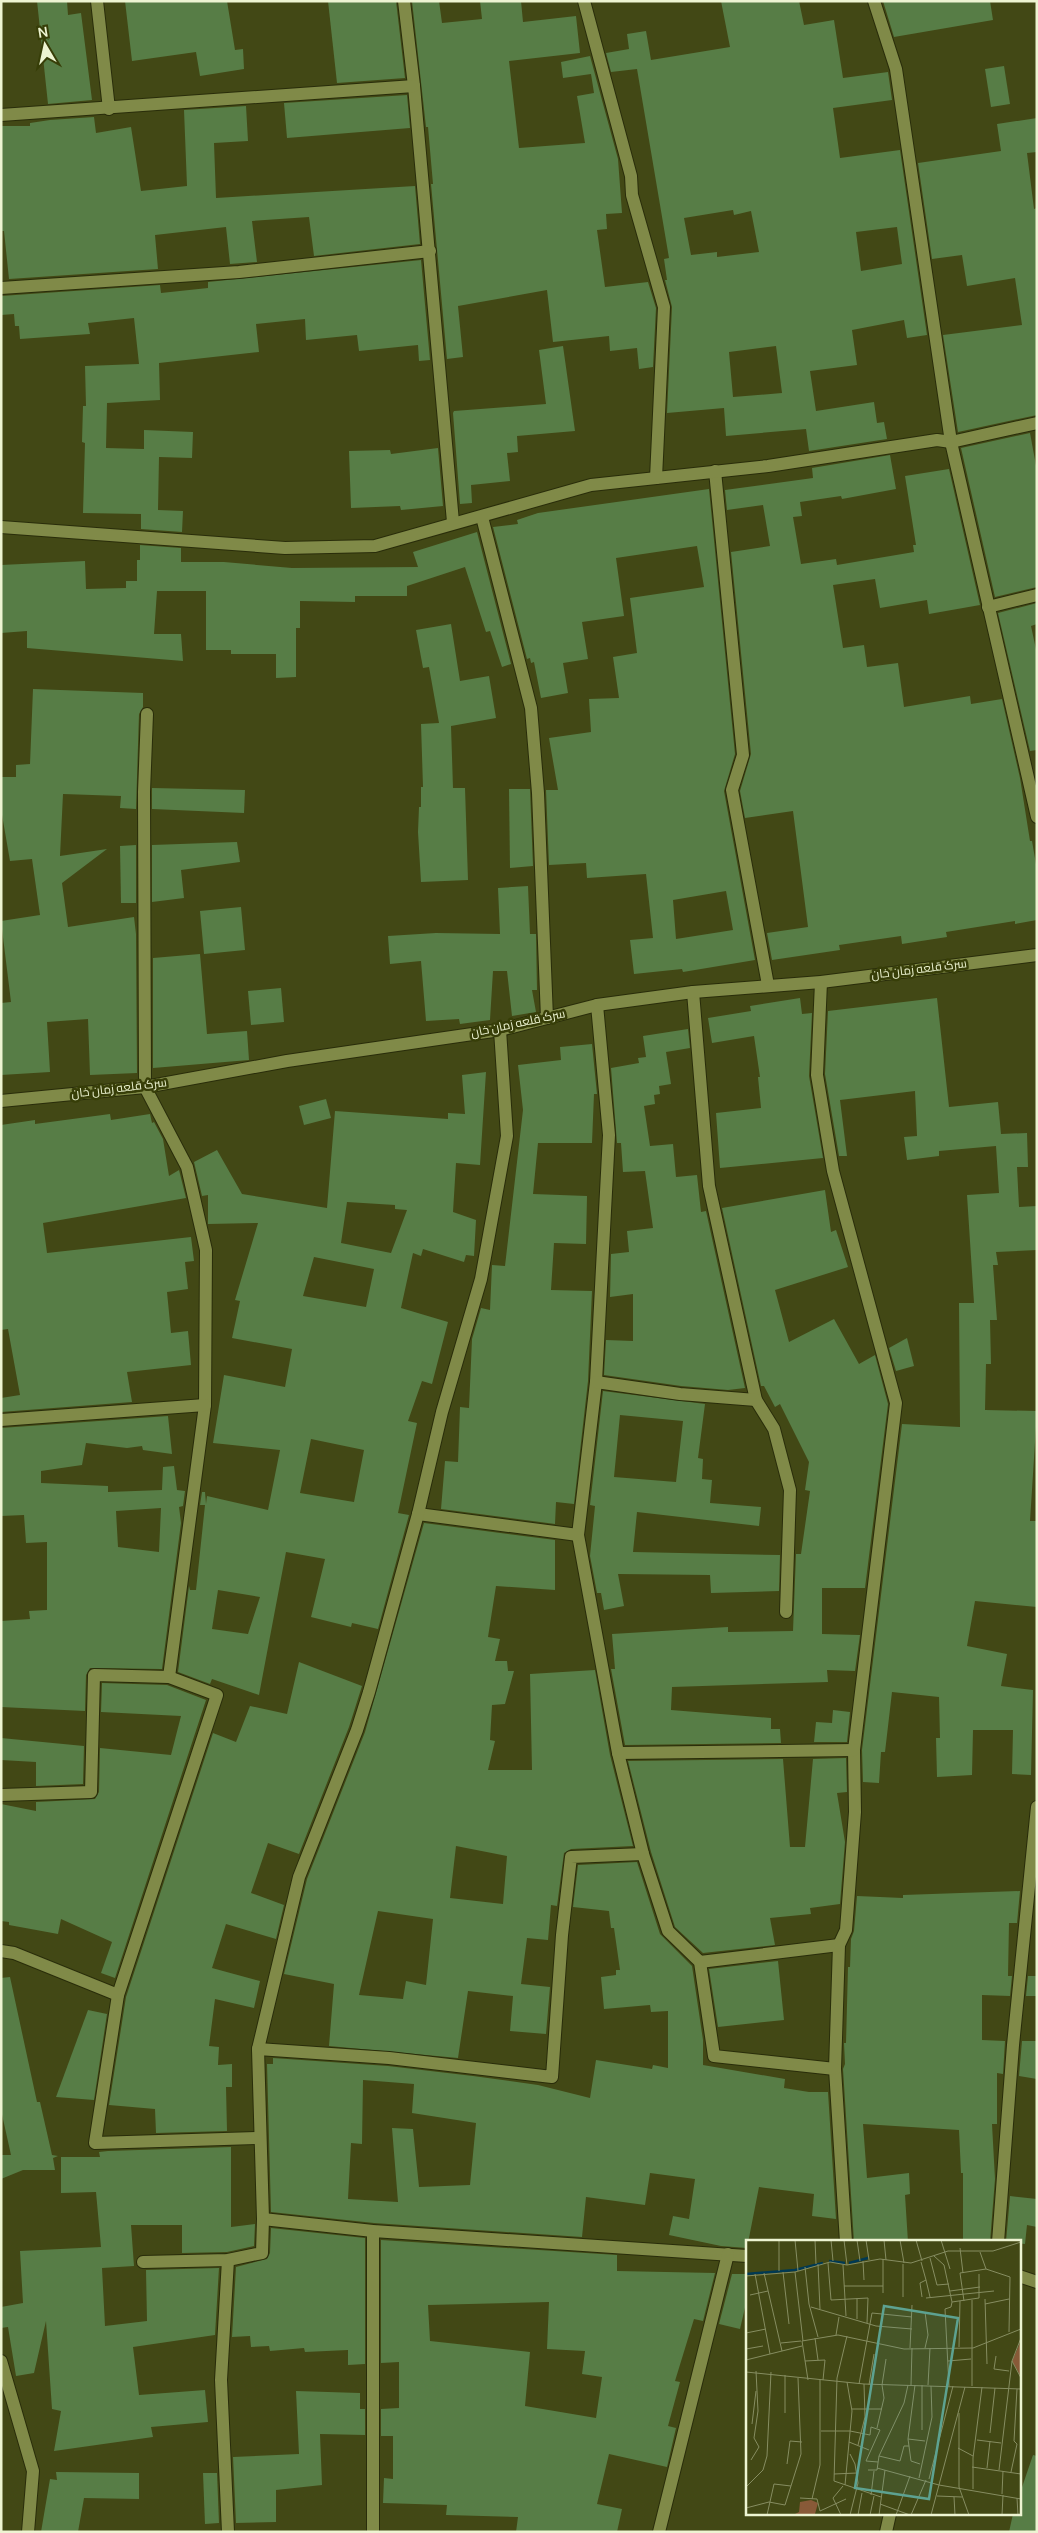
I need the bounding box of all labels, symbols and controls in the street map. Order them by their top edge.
north arrow [20,20,70,70]
text: N [36,21,49,42]
street label: سرک قلعه زمان خان [870,954,968,983]
street label: سرک قلعه زمان خان [469,1004,567,1041]
street label: سرک قلعه زمان خان [70,1073,168,1102]
inset map [746,2240,1020,2516]

